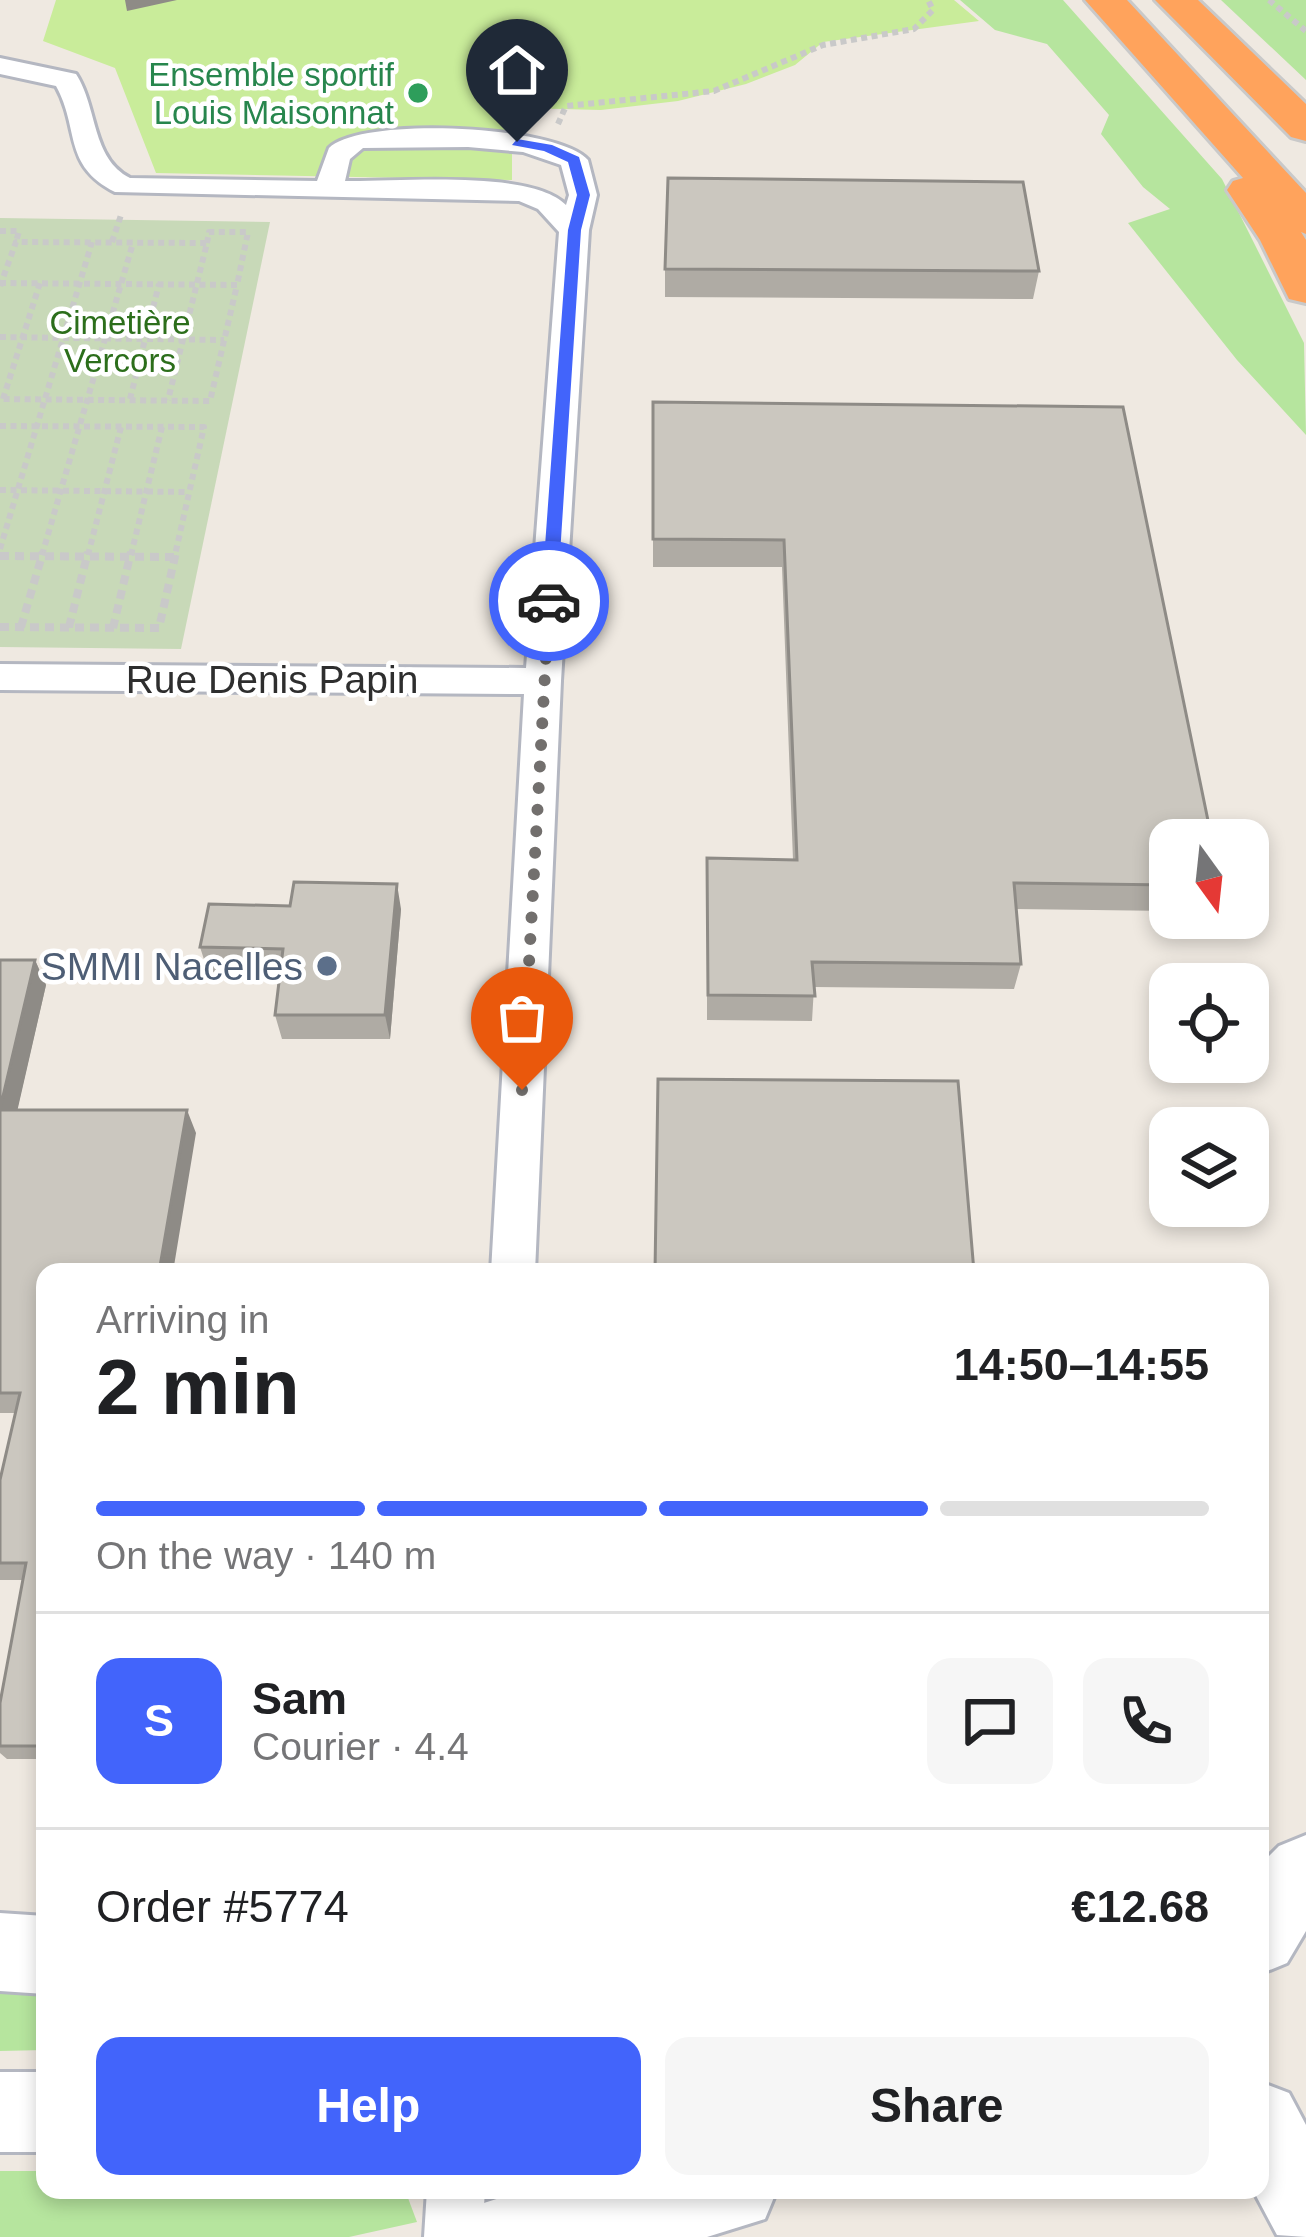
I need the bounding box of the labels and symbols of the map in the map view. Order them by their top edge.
pin [466,19,568,142]
place label: Ensemble sportif Louis Maisonnat [148,56,395,131]
marker: Ensemble sportif Louis Maisonnat [405,80,431,106]
park label: Cimetière Vercors [49,304,191,379]
courier [489,541,609,661]
street label: Rue Denis Papin [126,658,418,701]
north arrow [1149,819,1269,939]
place label: SMMI Nacelles [41,945,303,988]
marker: SMMI Nacelles [314,953,340,979]
pin [471,967,573,1090]

